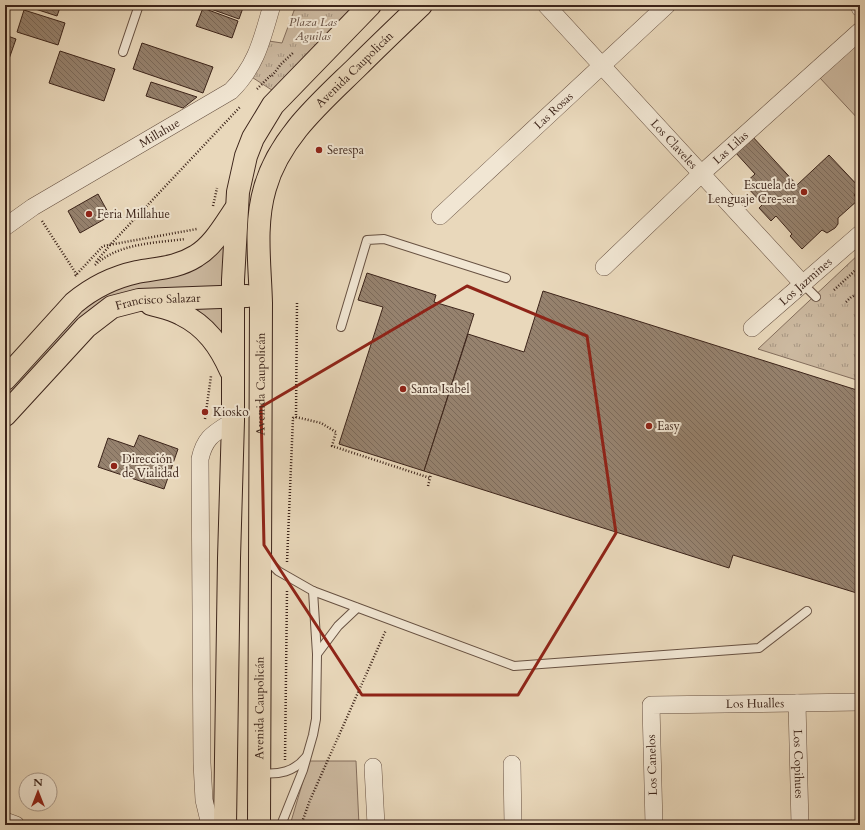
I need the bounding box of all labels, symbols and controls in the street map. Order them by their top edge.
park label: Plaza Las Aguilas [289,14,337,44]
street label: Avenida Caupolicán [312,28,397,111]
street label: Las Rosas [531,88,576,133]
street label: Millahue [136,115,183,151]
street label: Los Claveles [647,116,701,172]
street label: Las Lilas [709,127,752,168]
place label: Serespa [327,142,365,158]
marker: Serespa [314,145,324,155]
place label: Escuela de Lenguaje Cre-ser [708,177,797,207]
marker: Escuela de Lenguaje Cre-ser [799,187,809,197]
place label: Feria Millahue [97,206,170,222]
marker: Feria Millahue [84,209,94,219]
street label: Los Jazmines [776,254,835,309]
street label: Francisco Salazar [114,290,201,314]
street label: Avenida Caupolicán [252,332,269,435]
place label: Santa Isabel [411,381,469,397]
marker: Santa Isabel [398,384,408,394]
place label: Kiosko [213,404,249,420]
marker: Kiosko [200,407,210,417]
place label: Easy [657,418,681,434]
marker: Easy [644,421,654,431]
place label: Dirección de Vialidad [122,451,179,481]
marker: Dirección de Vialidad [109,461,119,471]
street label: Avenida Caupolicán [251,656,268,759]
street label: Los Hualles [726,695,784,712]
street label: Los Copihues [790,729,807,799]
street label: Los Canelos [643,734,661,796]
north arrow [18,772,58,812]
text: N [33,775,43,790]

